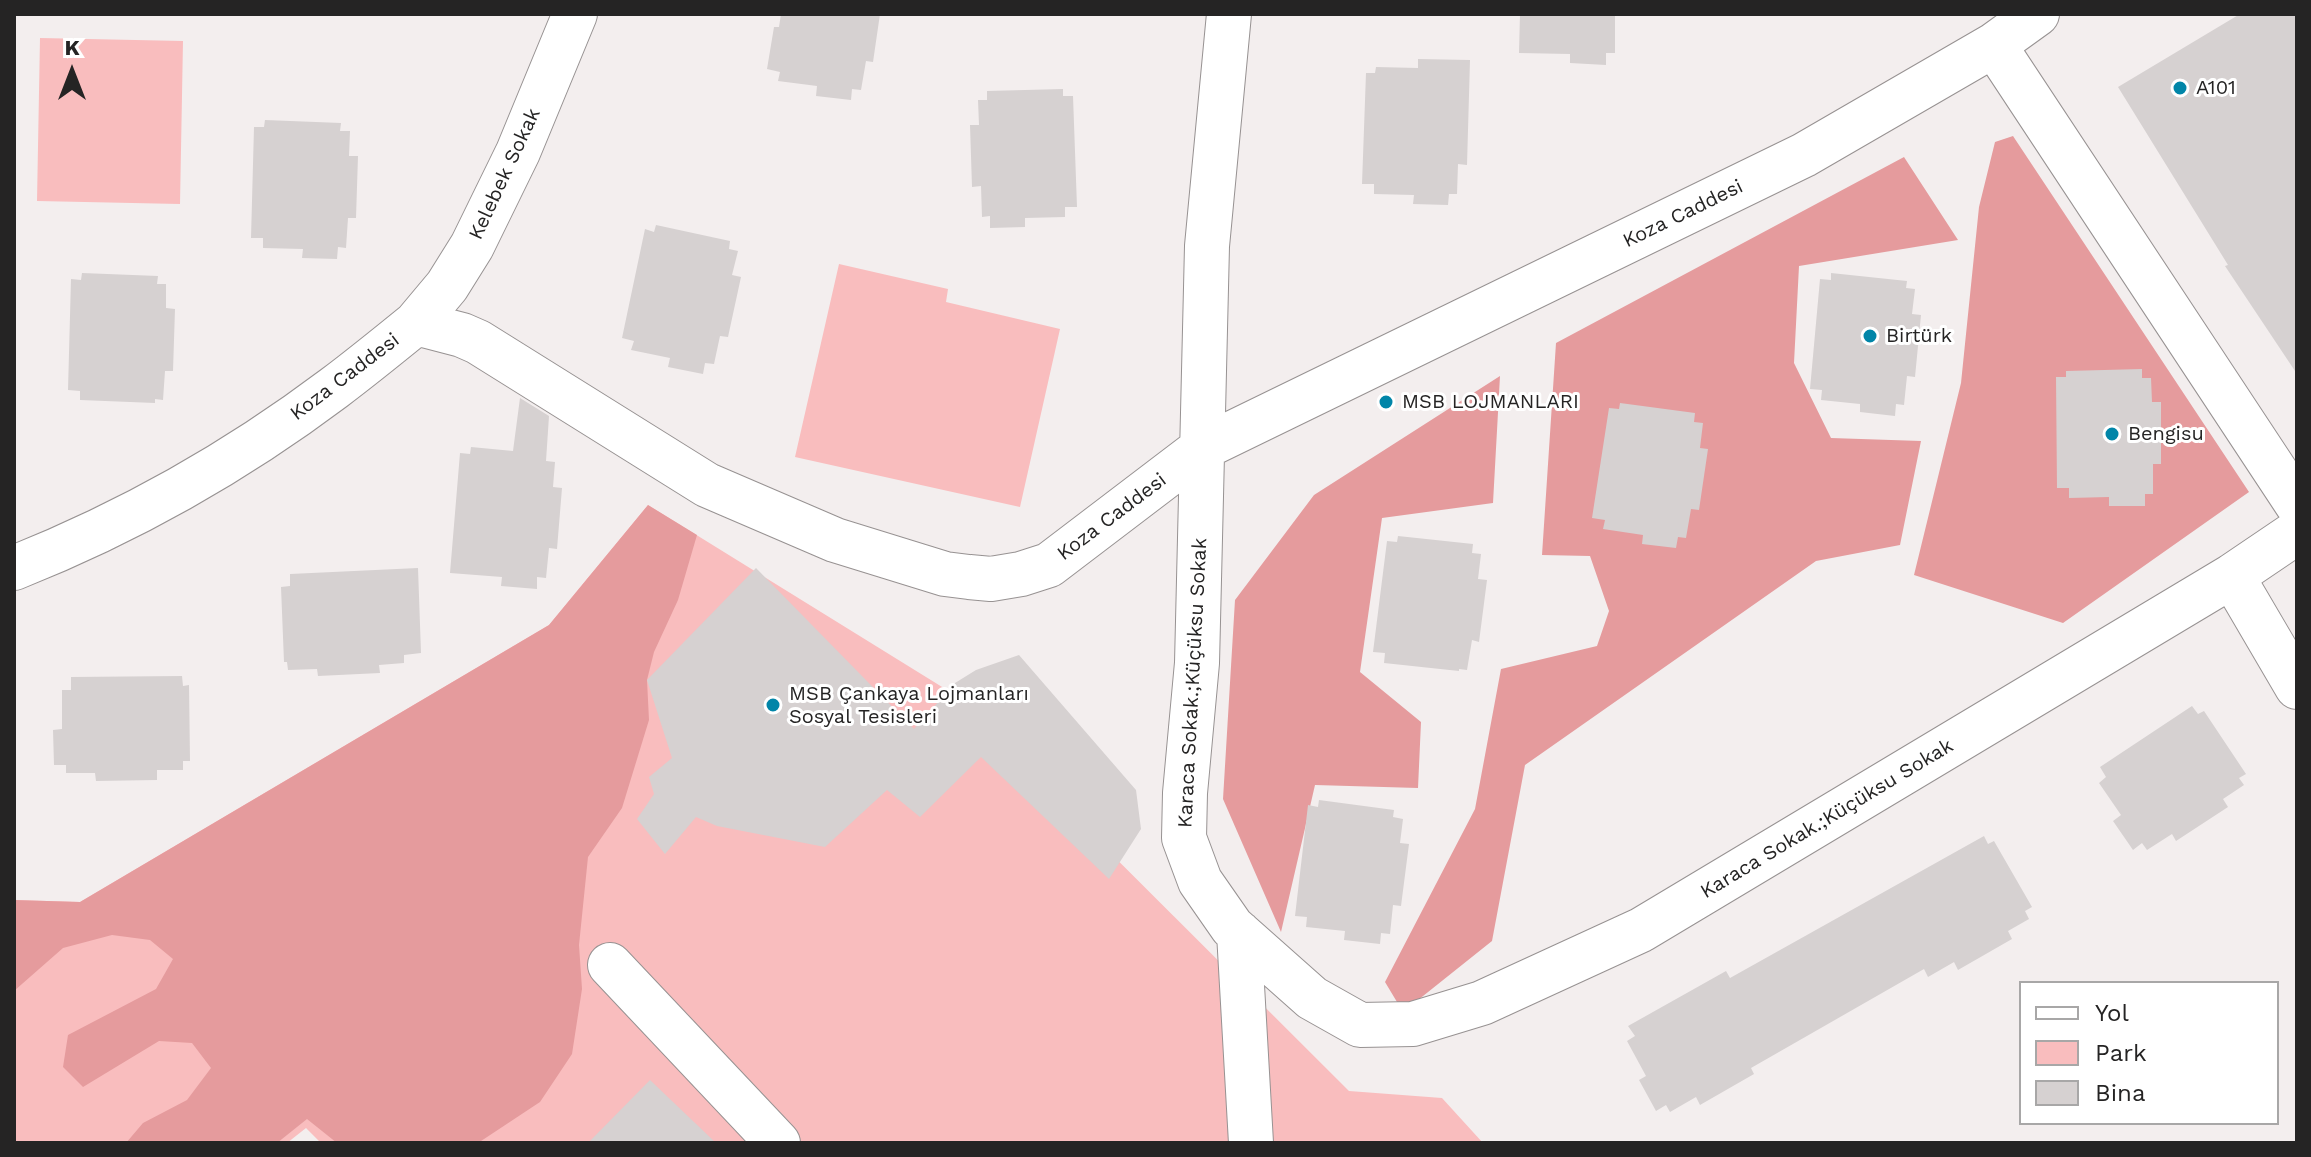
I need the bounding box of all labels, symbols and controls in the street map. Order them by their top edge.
north arrow [32,32,112,112]
text: K [64,35,80,60]
place label: A101 [2196,76,2236,100]
marker: A101 [2171,79,2189,97]
street label: Kelebek Sokak [464,104,546,244]
street label: Koza Caddesi [1619,175,1747,253]
place label: Birtürk [1886,324,1952,348]
marker: Birtürk [1861,327,1879,345]
street label: Koza Caddesi [286,328,404,426]
place label: MSB LOJMANLARI [1402,390,1579,414]
marker: MSB LOJMANLARI [1377,393,1395,411]
place label: Bengisu [2128,422,2204,446]
marker: Bengisu [2103,425,2121,443]
street label: Koza Caddesi [1053,468,1171,566]
street label: Karaca Sokak.;Küçüksu Sokak [1173,537,1213,829]
place label: MSB Çankaya Lojmanları Sosyal Tesisleri [789,682,1029,729]
marker: MSB Çankaya Lojmanları Sosyal Tesisleri [764,696,782,714]
street label: Karaca Sokak.;Küçüksu Sokak [1696,734,1958,904]
legend [2019,981,2279,1125]
text: Yol [2095,999,2129,1027]
text: Park [2095,1039,2147,1067]
text: Bina [2095,1079,2146,1107]

